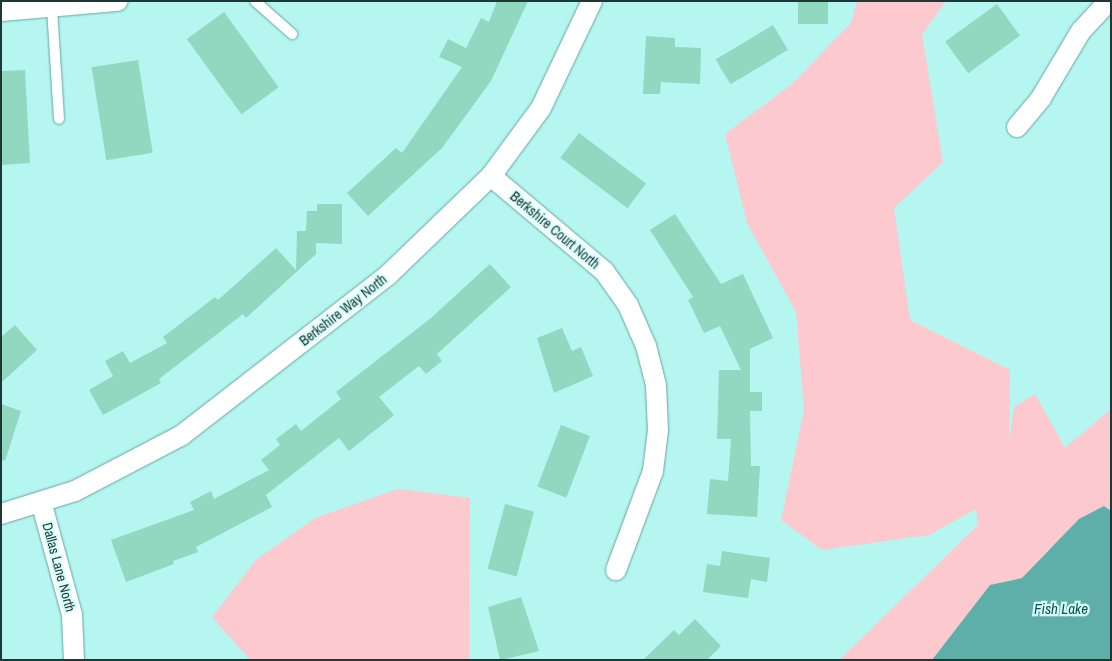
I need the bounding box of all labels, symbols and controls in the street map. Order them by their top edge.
street label: Berkshire Court North [507,188,603,272]
street label: Berkshire Way North [296,271,390,349]
street label: Dallas Lane North [39,520,79,614]
water label: Fish Lake [1034,600,1088,618]

